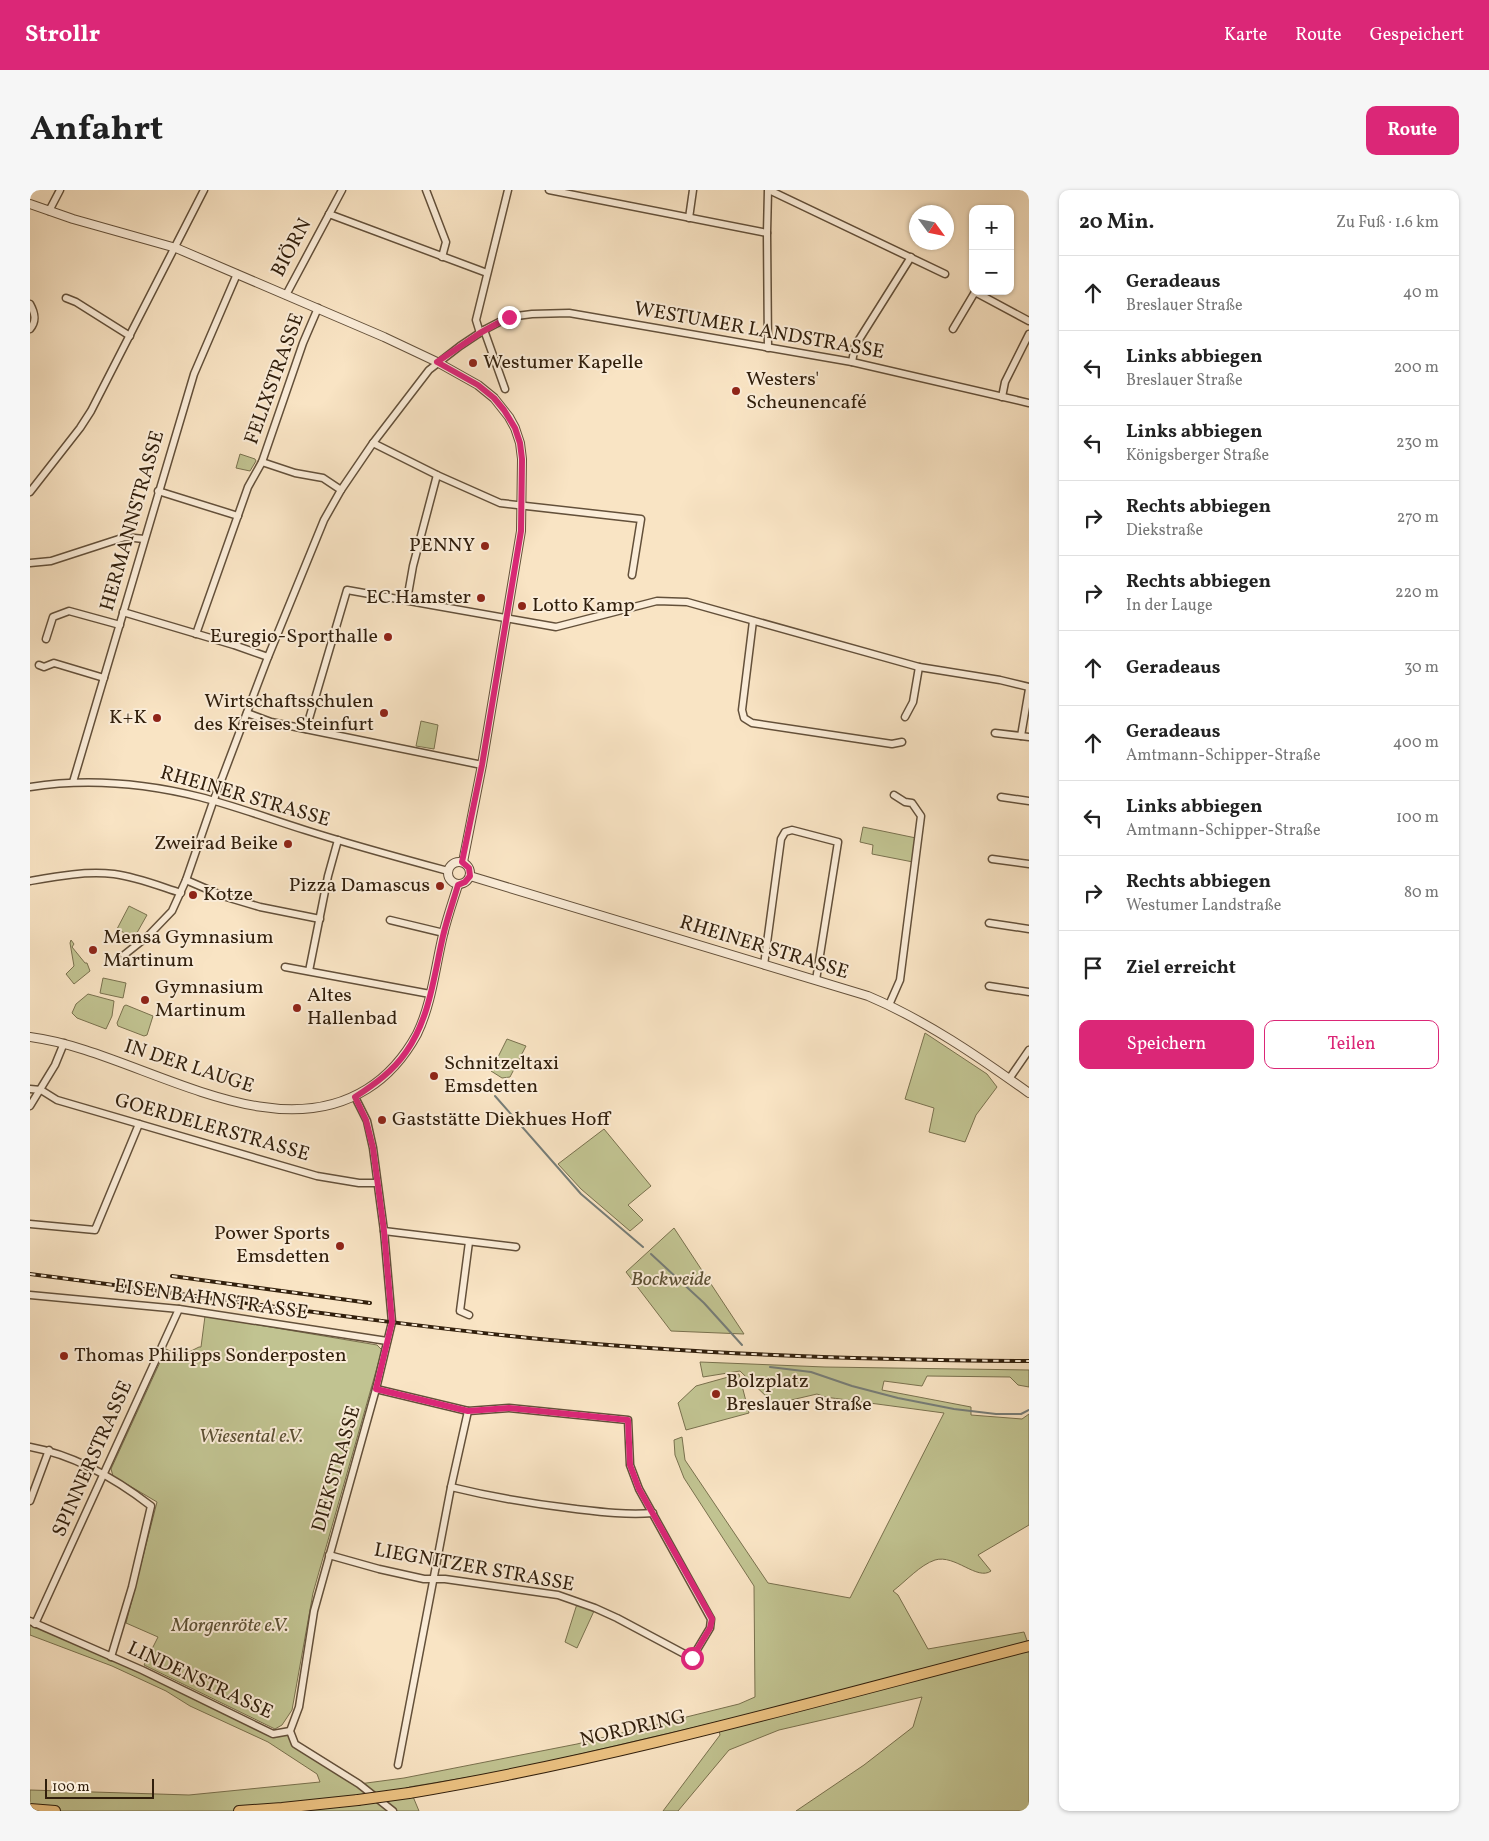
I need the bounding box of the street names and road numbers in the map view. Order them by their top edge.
street label: BIÖRN [265,214,319,282]
street label: WESTUMER LANDSTRASSE [632,295,886,367]
street label: FELIXSTRASSE [238,309,312,449]
street label: HERMANNSTRASSE [94,428,172,614]
street label: RHEINER STRASSE [157,759,333,835]
street label: RHEINER STRASSE [676,909,852,987]
street label: IN DER LAUGE [121,1033,257,1101]
street label: GOERDELERSTRASSE [111,1087,313,1169]
street label: EISENBAHNSTRASSE [112,1272,310,1328]
street label: SPINNERSTRASSE [46,1376,140,1542]
street label: DIEKSTRASSE [306,1402,368,1536]
street label: LIEGNITZER STRASSE [372,1537,576,1599]
street label: LINDENSTRASSE [123,1635,277,1727]
street label: NORDRING [577,1703,689,1755]

